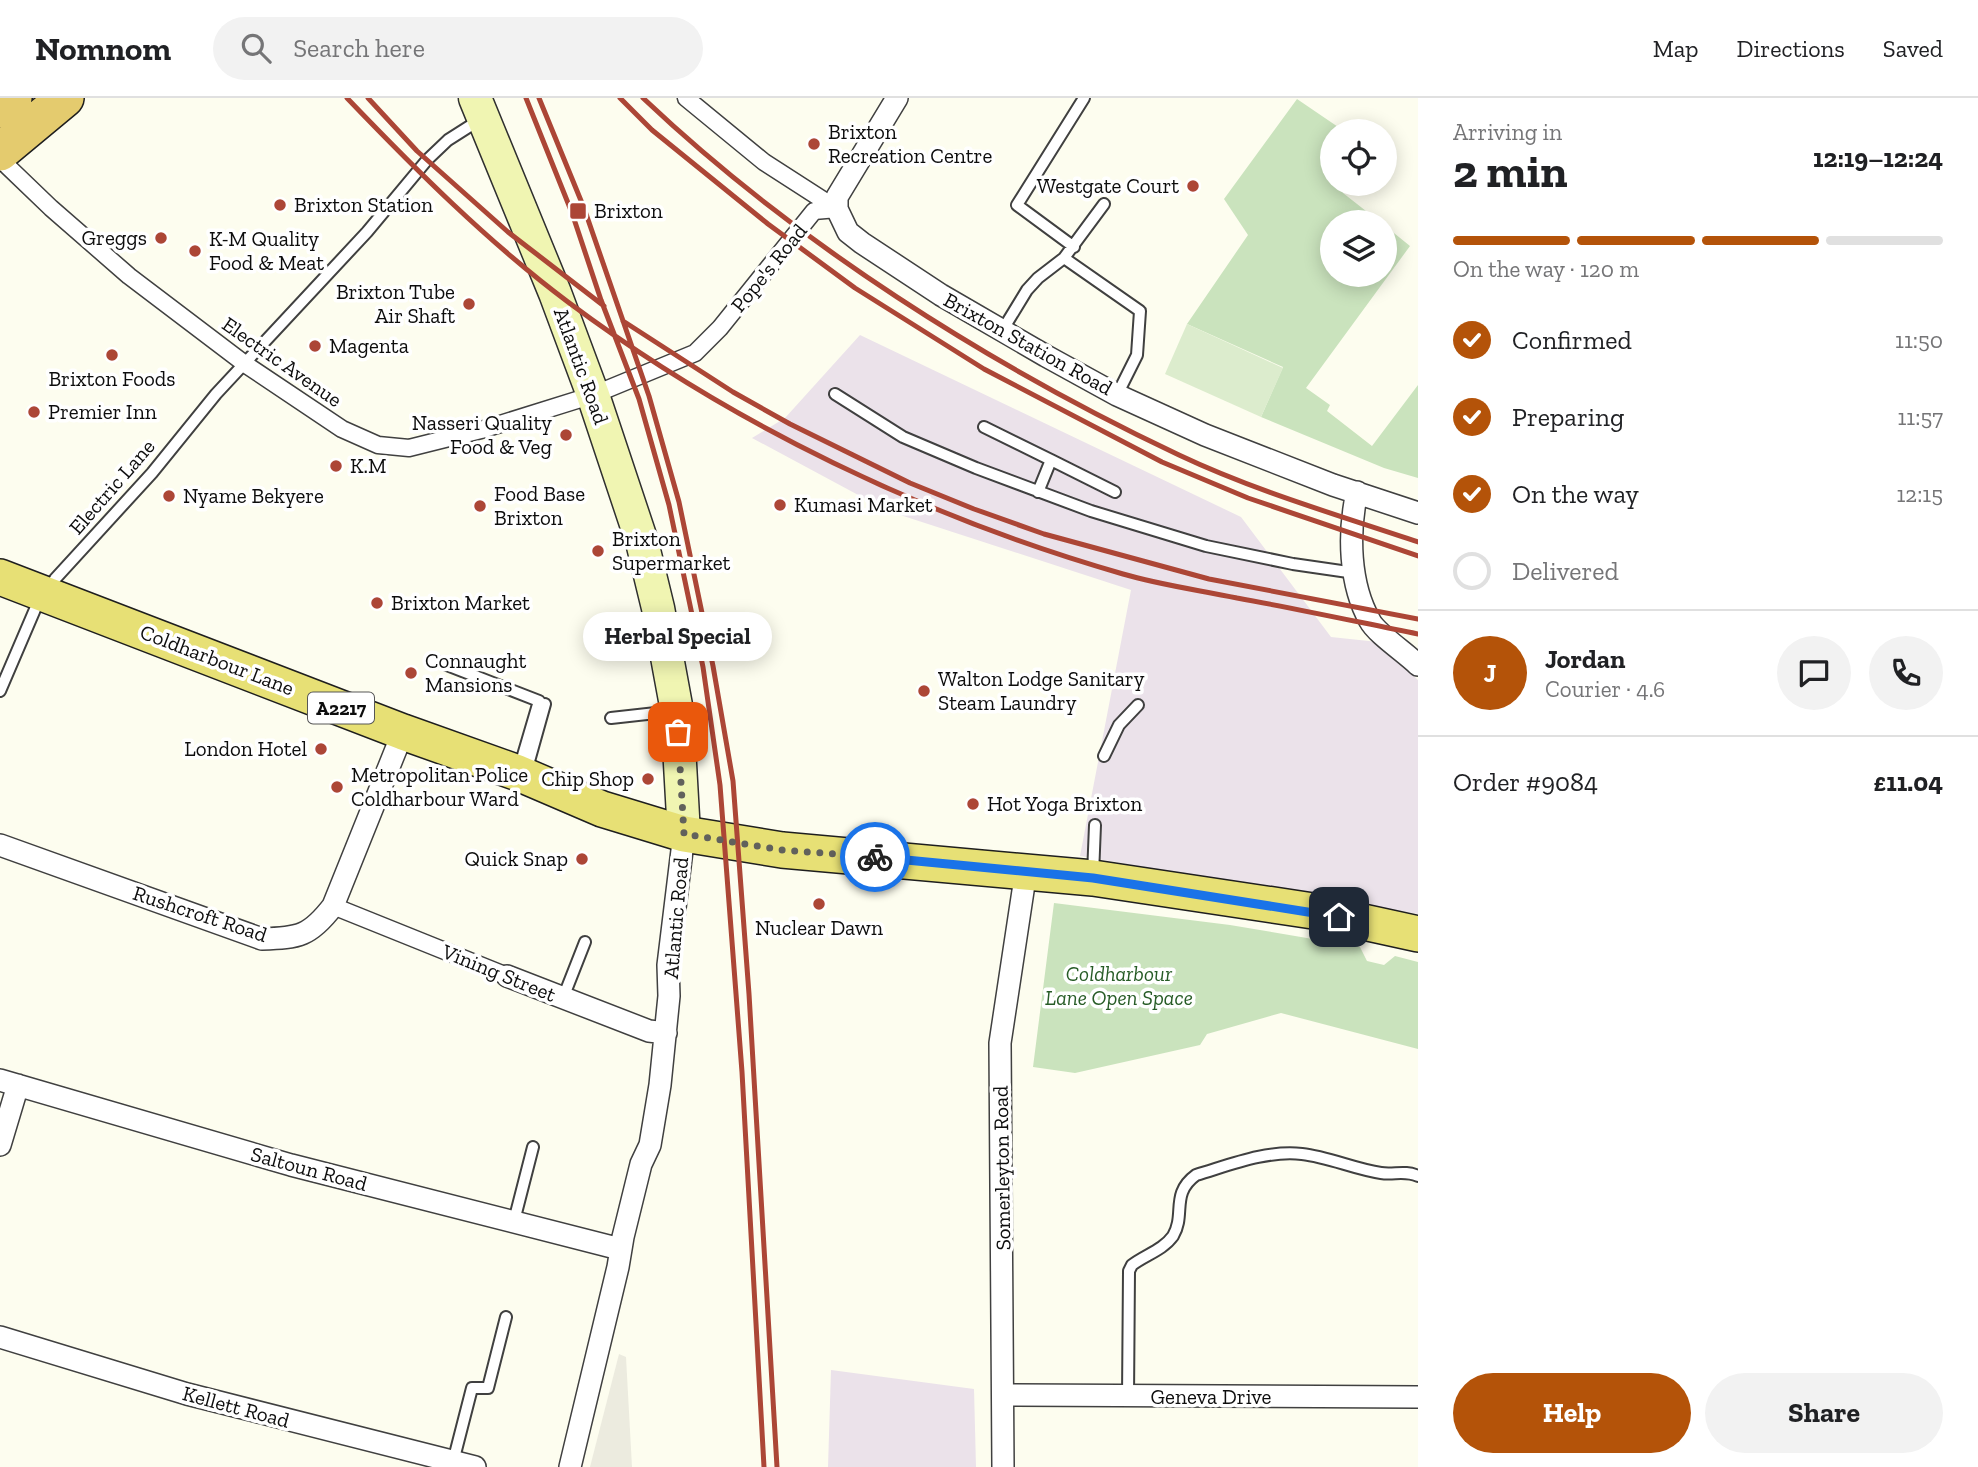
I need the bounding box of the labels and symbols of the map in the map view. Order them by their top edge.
place label: Brixton Recreation Centre [828,119,992,168]
marker: Brixton Recreation Centre [806,136,822,152]
place label: Westgate Court [1037,173,1179,198]
marker: Westgate Court [1185,178,1201,194]
place label: Brixton Station [294,192,433,217]
marker: Brixton Station [272,197,288,213]
place label: Brixton [594,198,663,223]
marker: Brixton [568,201,588,221]
street label: Pope's Road [725,218,812,317]
place label: Greggs [82,225,147,250]
place label: K-M Quality Food & Meat [209,226,324,275]
marker: Greggs [153,230,169,246]
marker: K-M Quality Food & Meat [187,243,203,259]
place label: Brixton Tube Air Shaft [336,279,455,328]
street label: Brixton Station Road [940,287,1117,401]
marker: Brixton Tube Air Shaft [461,296,477,312]
street label: Atlantic Road [549,304,614,428]
street label: Electric Avenue [218,311,347,412]
place label: Magenta [329,333,409,358]
marker: Magenta [307,338,323,354]
marker: Brixton Foods [104,347,120,363]
place label: Brixton Foods [48,366,176,391]
place label: Premier Inn [48,399,157,424]
marker: Premier Inn [26,404,42,420]
place label: Nasseri Quality Food & Veg [412,410,552,459]
marker: Nasseri Quality Food & Veg [558,427,574,443]
street label: Electric Lane [63,434,160,539]
place label: K.M [350,453,386,478]
marker: K.M [328,458,344,474]
place label: Food Base Brixton [494,481,585,530]
place label: Nyame Bekyere [183,483,324,508]
marker: Nyame Bekyere [161,488,177,504]
place label: Kumasi Market [794,492,933,517]
marker: Kumasi Market [772,497,788,513]
marker: Food Base Brixton [472,498,488,514]
place label: Brixton Supermarket [612,526,731,575]
marker: Brixton Supermarket [590,543,606,559]
place label: Brixton Market [391,590,530,615]
marker: Brixton Market [369,595,385,611]
callout: Herbal Special [584,613,772,662]
street label: Coldharbour Lane [137,619,298,700]
place label: Connaught Mansions [425,648,527,697]
marker: Connaught Mansions [403,665,419,681]
place label: Walton Lodge Sanitary Steam Laundry [938,666,1145,715]
marker: Walton Lodge Sanitary Steam Laundry [916,683,932,699]
road number: A2217 [308,692,374,723]
pin [648,702,708,762]
place label: London Hotel [184,736,307,761]
marker: London Hotel [313,741,329,757]
place label: Metropolitan Police Coldharbour Ward [351,762,528,811]
place label: Chip Shop [541,766,634,791]
marker: Chip Shop [640,771,656,787]
marker: Metropolitan Police Coldharbour Ward [329,779,345,795]
place label: Hot Yoga Brixton [987,791,1142,816]
marker: Hot Yoga Brixton [965,796,981,812]
courier [840,822,910,892]
place label: Quick Snap [465,846,568,871]
marker: Quick Snap [574,851,590,867]
street label: Atlantic Road [658,856,693,980]
street label: Rushcroft Road [130,880,271,947]
pin [1309,887,1369,947]
marker: Nuclear Dawn [811,896,827,912]
place label: Nuclear Dawn [755,915,883,940]
street label: Vining Street [438,938,560,1007]
park label: Coldharbour Lane Open Space [1045,961,1193,1010]
street label: Somerleyton Road [988,1085,1015,1251]
street label: Saltoun Road [248,1141,370,1196]
street label: Kellett Road [180,1380,293,1433]
street label: Geneva Drive [1151,1384,1272,1409]

